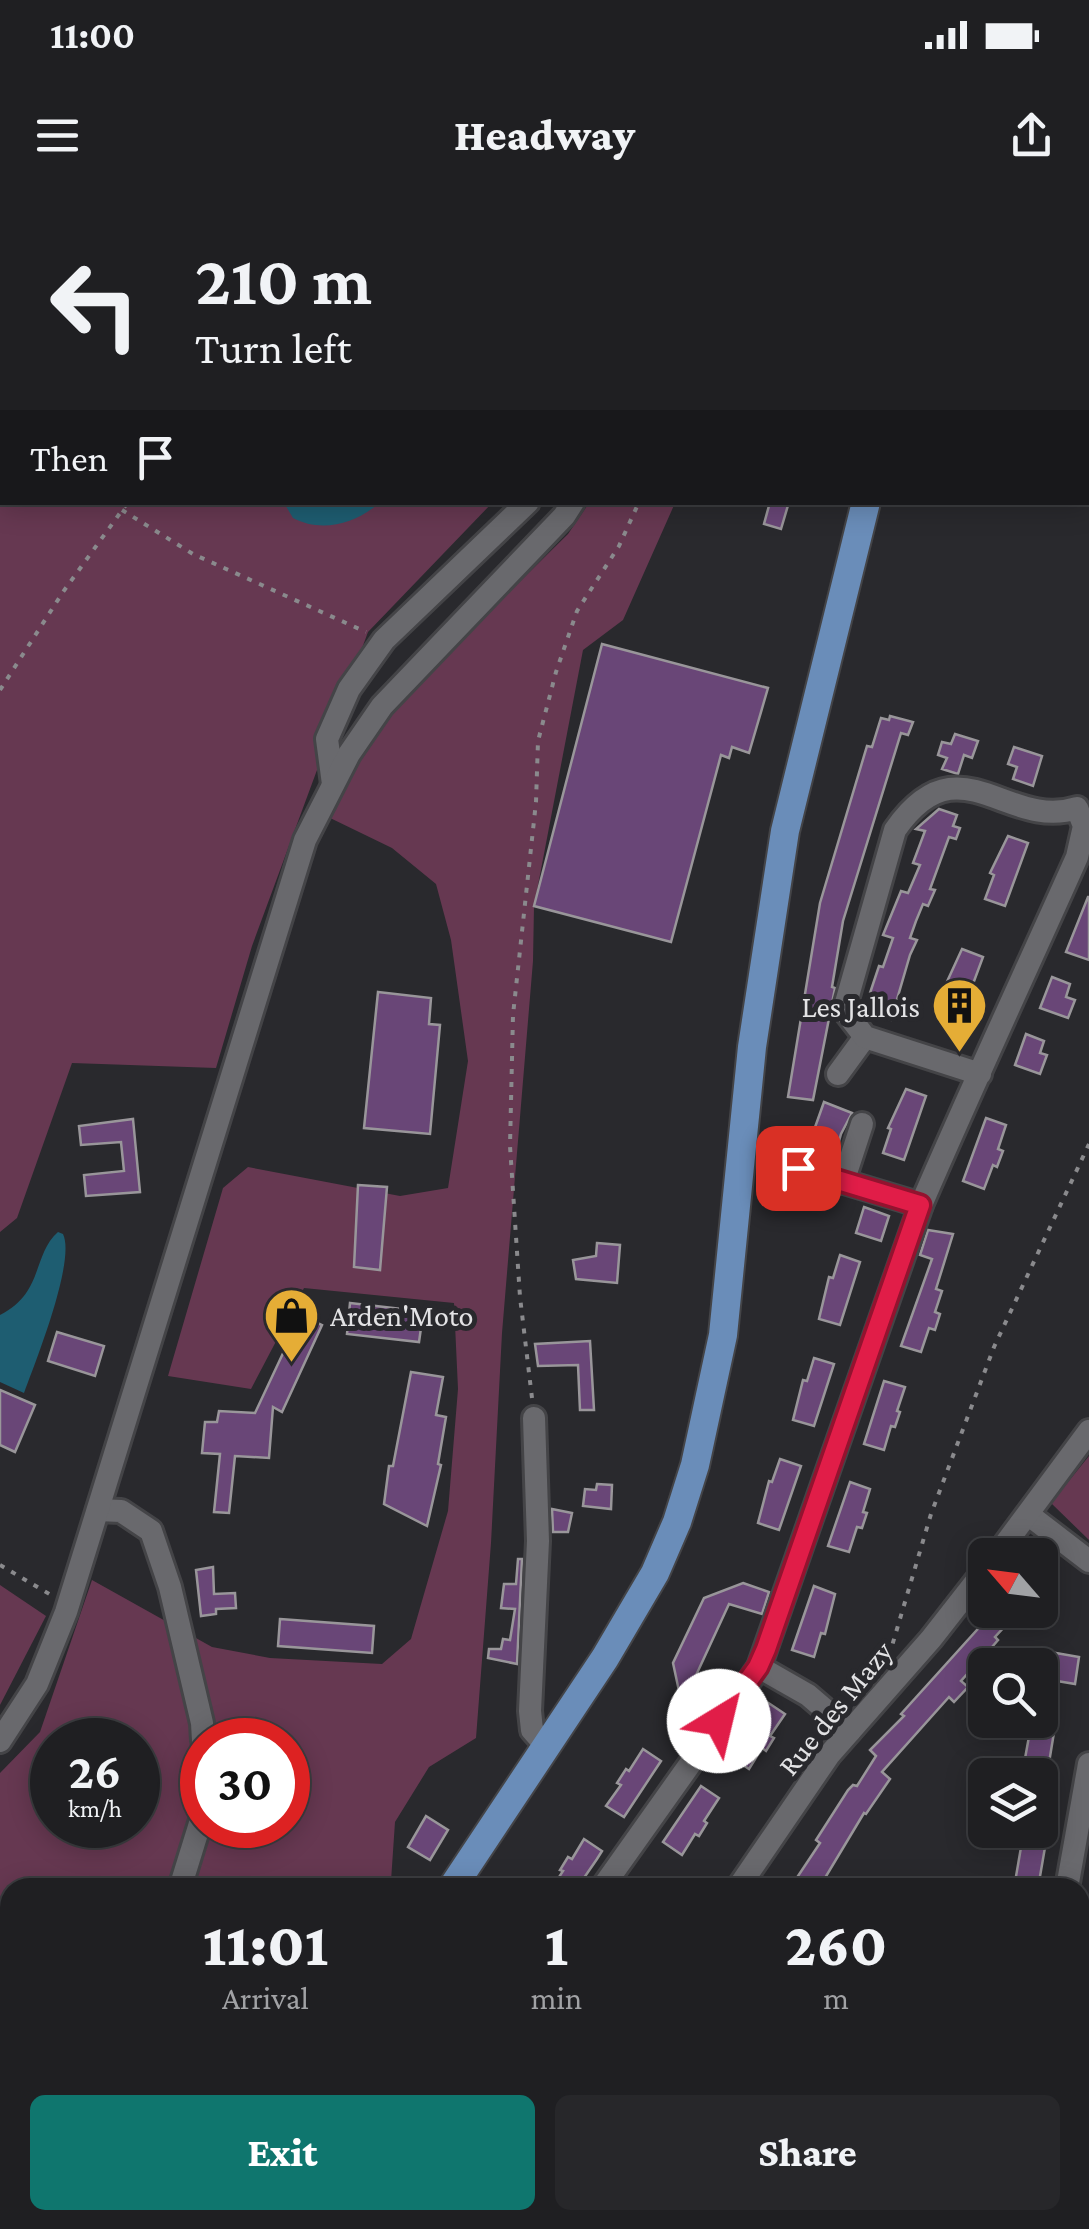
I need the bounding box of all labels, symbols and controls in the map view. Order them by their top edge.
text: 11:00 [50,14,135,56]
icon: menu [30,108,85,163]
icon: share [1004,108,1059,163]
text: Headway [454,110,635,160]
icon: left [30,240,160,370]
text: 210 m [195,241,372,319]
text: Turn left [195,323,352,373]
icon: arrive [128,430,183,485]
text: Then [30,437,108,479]
building icon: Les Jallois [929,976,989,1055]
place label: Les Jallois [801,990,920,1023]
pin [756,1126,841,1211]
icon: arrive [771,1141,826,1196]
shop icon: Arden'Moto [261,1285,321,1364]
place label: Arden'Moto [330,1299,473,1332]
north arrow [968,1538,1058,1628]
map controls [968,1538,1058,1848]
street label: Rue des Mazy [771,1634,900,1782]
button: search [968,1648,1058,1738]
position arrow [667,1669,771,1773]
speed limit sign: 30 [180,1718,310,1848]
text: 26 [69,1743,121,1799]
button: layers [968,1758,1058,1848]
text: km/h [68,1795,122,1822]
text: 11:01 [203,1911,328,1978]
text: 1 [545,1911,568,1978]
text: 260 [785,1911,887,1978]
text: Arrival [222,1980,309,2016]
text: min [531,1980,582,2016]
text: m [823,1980,849,2016]
button: Exit [30,2095,535,2210]
button: Share [555,2095,1060,2210]

